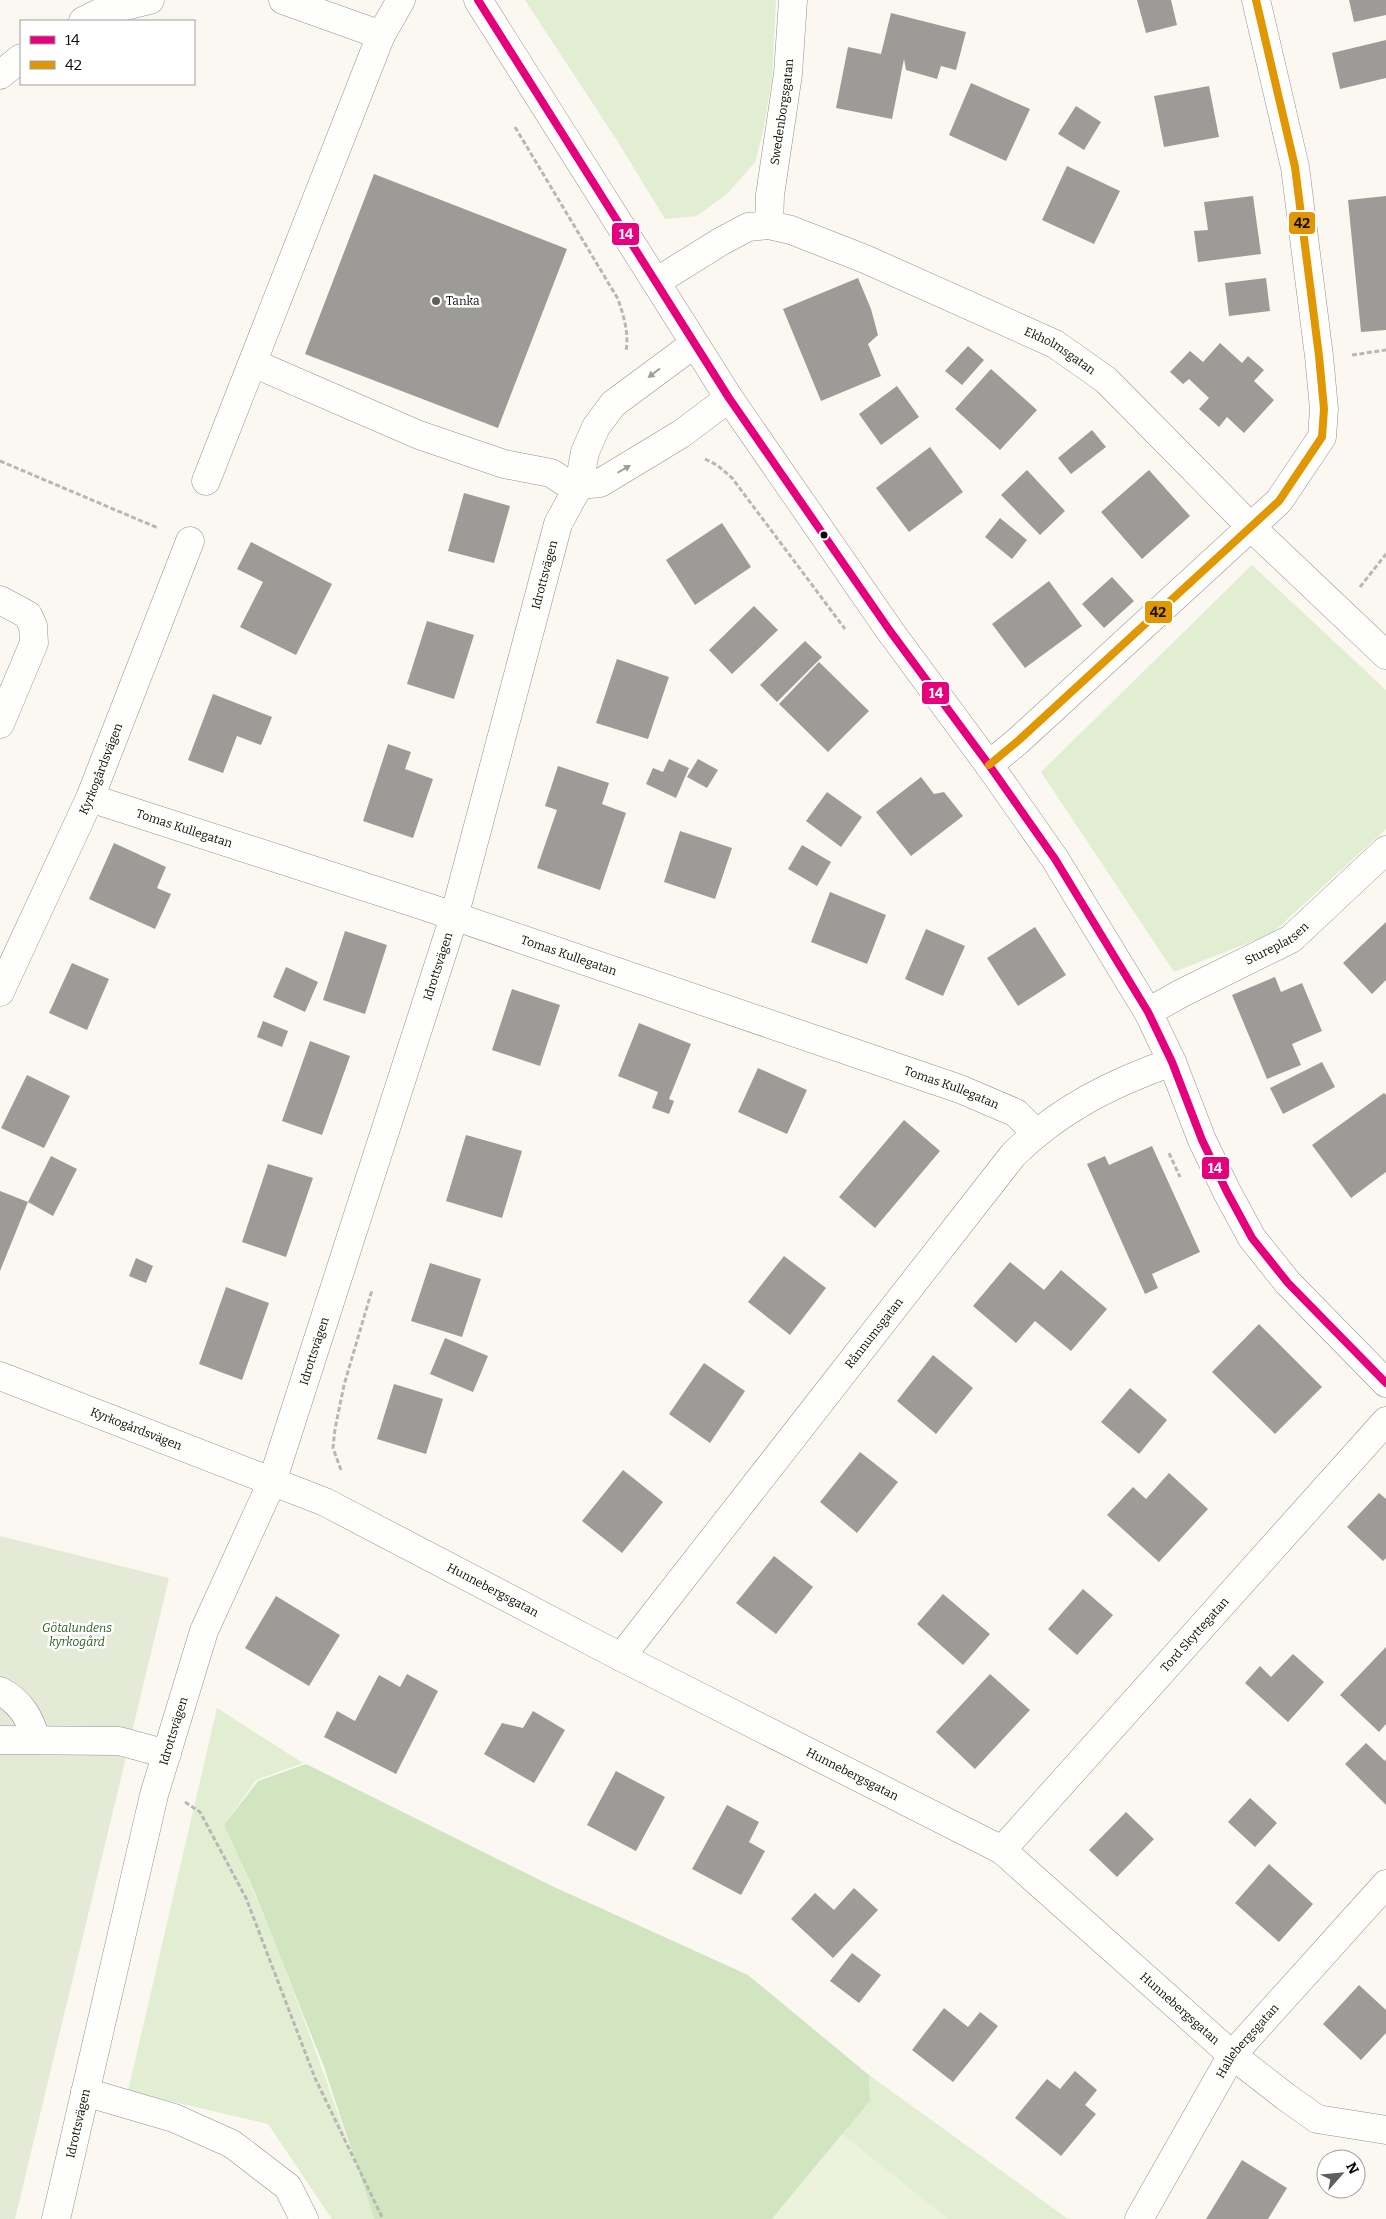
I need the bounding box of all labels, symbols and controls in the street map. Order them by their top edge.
legend [20,20,195,85]
text: 14 [65,31,80,49]
text: 42 [65,56,82,74]
street label: Swedenborgsgatan [768,58,796,166]
line badge: 42 [1288,211,1316,235]
text: 42 [1294,215,1310,232]
line badge: 14 [611,222,640,246]
text: 14 [619,226,634,243]
place label: Tanka [446,294,480,308]
marker: Tanka [430,295,442,307]
street label: Ekholmsgatan [1022,324,1098,378]
one-way arrow [648,368,661,378]
one-way arrow [618,465,631,474]
unlabelled marker [819,530,829,540]
street label: Idrottsvägen [529,538,560,611]
line badge: 42 [1144,600,1173,624]
text: 42 [1150,604,1166,621]
line badge: 14 [921,681,950,705]
text: 14 [929,685,944,702]
street label: Kyrkogårdsvägen [76,721,126,817]
street label: Tomas Kullegatan [134,806,234,851]
street label: Stureplatsen [1243,919,1312,968]
street label: Idrottsvägen [421,930,456,1002]
street label: Tomas Kullegatan [519,933,619,978]
street label: Tomas Kullegatan [902,1063,1001,1112]
line badge: 14 [1201,1156,1230,1180]
text: 14 [1208,1160,1223,1177]
street label: Rånnumsgatan [842,1295,906,1371]
street label: Idrottsvägen [297,1315,332,1387]
street label: Kyrkogårdsvägen [88,1405,184,1453]
street label: Hunnebergsgatan [445,1560,541,1620]
street label: Tord Skyttegatan [1158,1594,1232,1675]
park label: Götalundens kyrkogård [42,1621,112,1649]
street label: Idrottsvägen [156,1695,191,1767]
street label: Hunnebergsgatan [804,1745,901,1803]
street label: Hunnebergsgatan [1137,1970,1223,2048]
street label: Hallebergsgatan [1213,2001,1282,2081]
street label: Idrottsvägen [63,2087,93,2160]
north arrow [1316,2149,1366,2199]
text: N [1342,2160,1362,2177]

